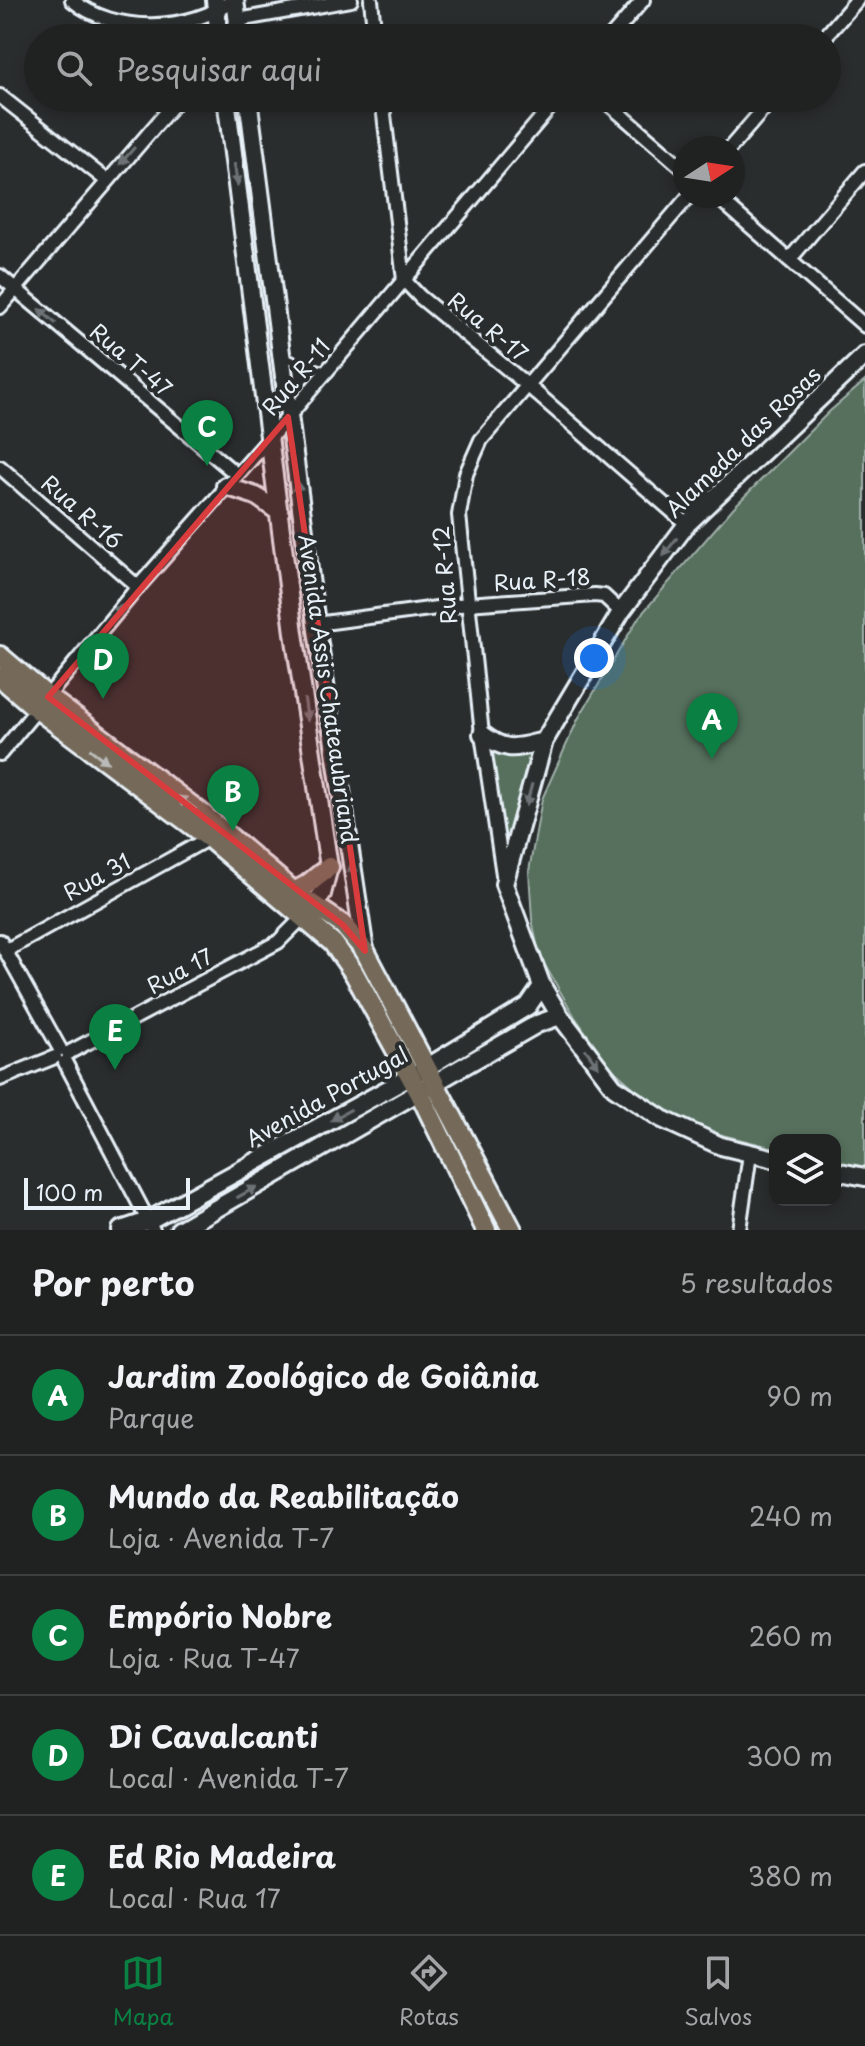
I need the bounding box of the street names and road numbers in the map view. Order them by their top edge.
street label: Rua R-17 [442,283,536,369]
street label: Rua T-47 [83,314,181,403]
street label: Rua R-11 [253,330,337,422]
street label: Alameda das Rosas [657,358,827,524]
street label: Rua R-16 [35,466,131,556]
street label: Rua R-12 [423,525,464,626]
street label: Avenida Assis Chateaubriand [291,532,368,846]
street label: Rua R-18 [492,559,591,598]
street label: Rua 31 [57,844,136,908]
street label: Rua 17 [140,938,218,1001]
street label: Avenida Portugal [239,1037,414,1154]

